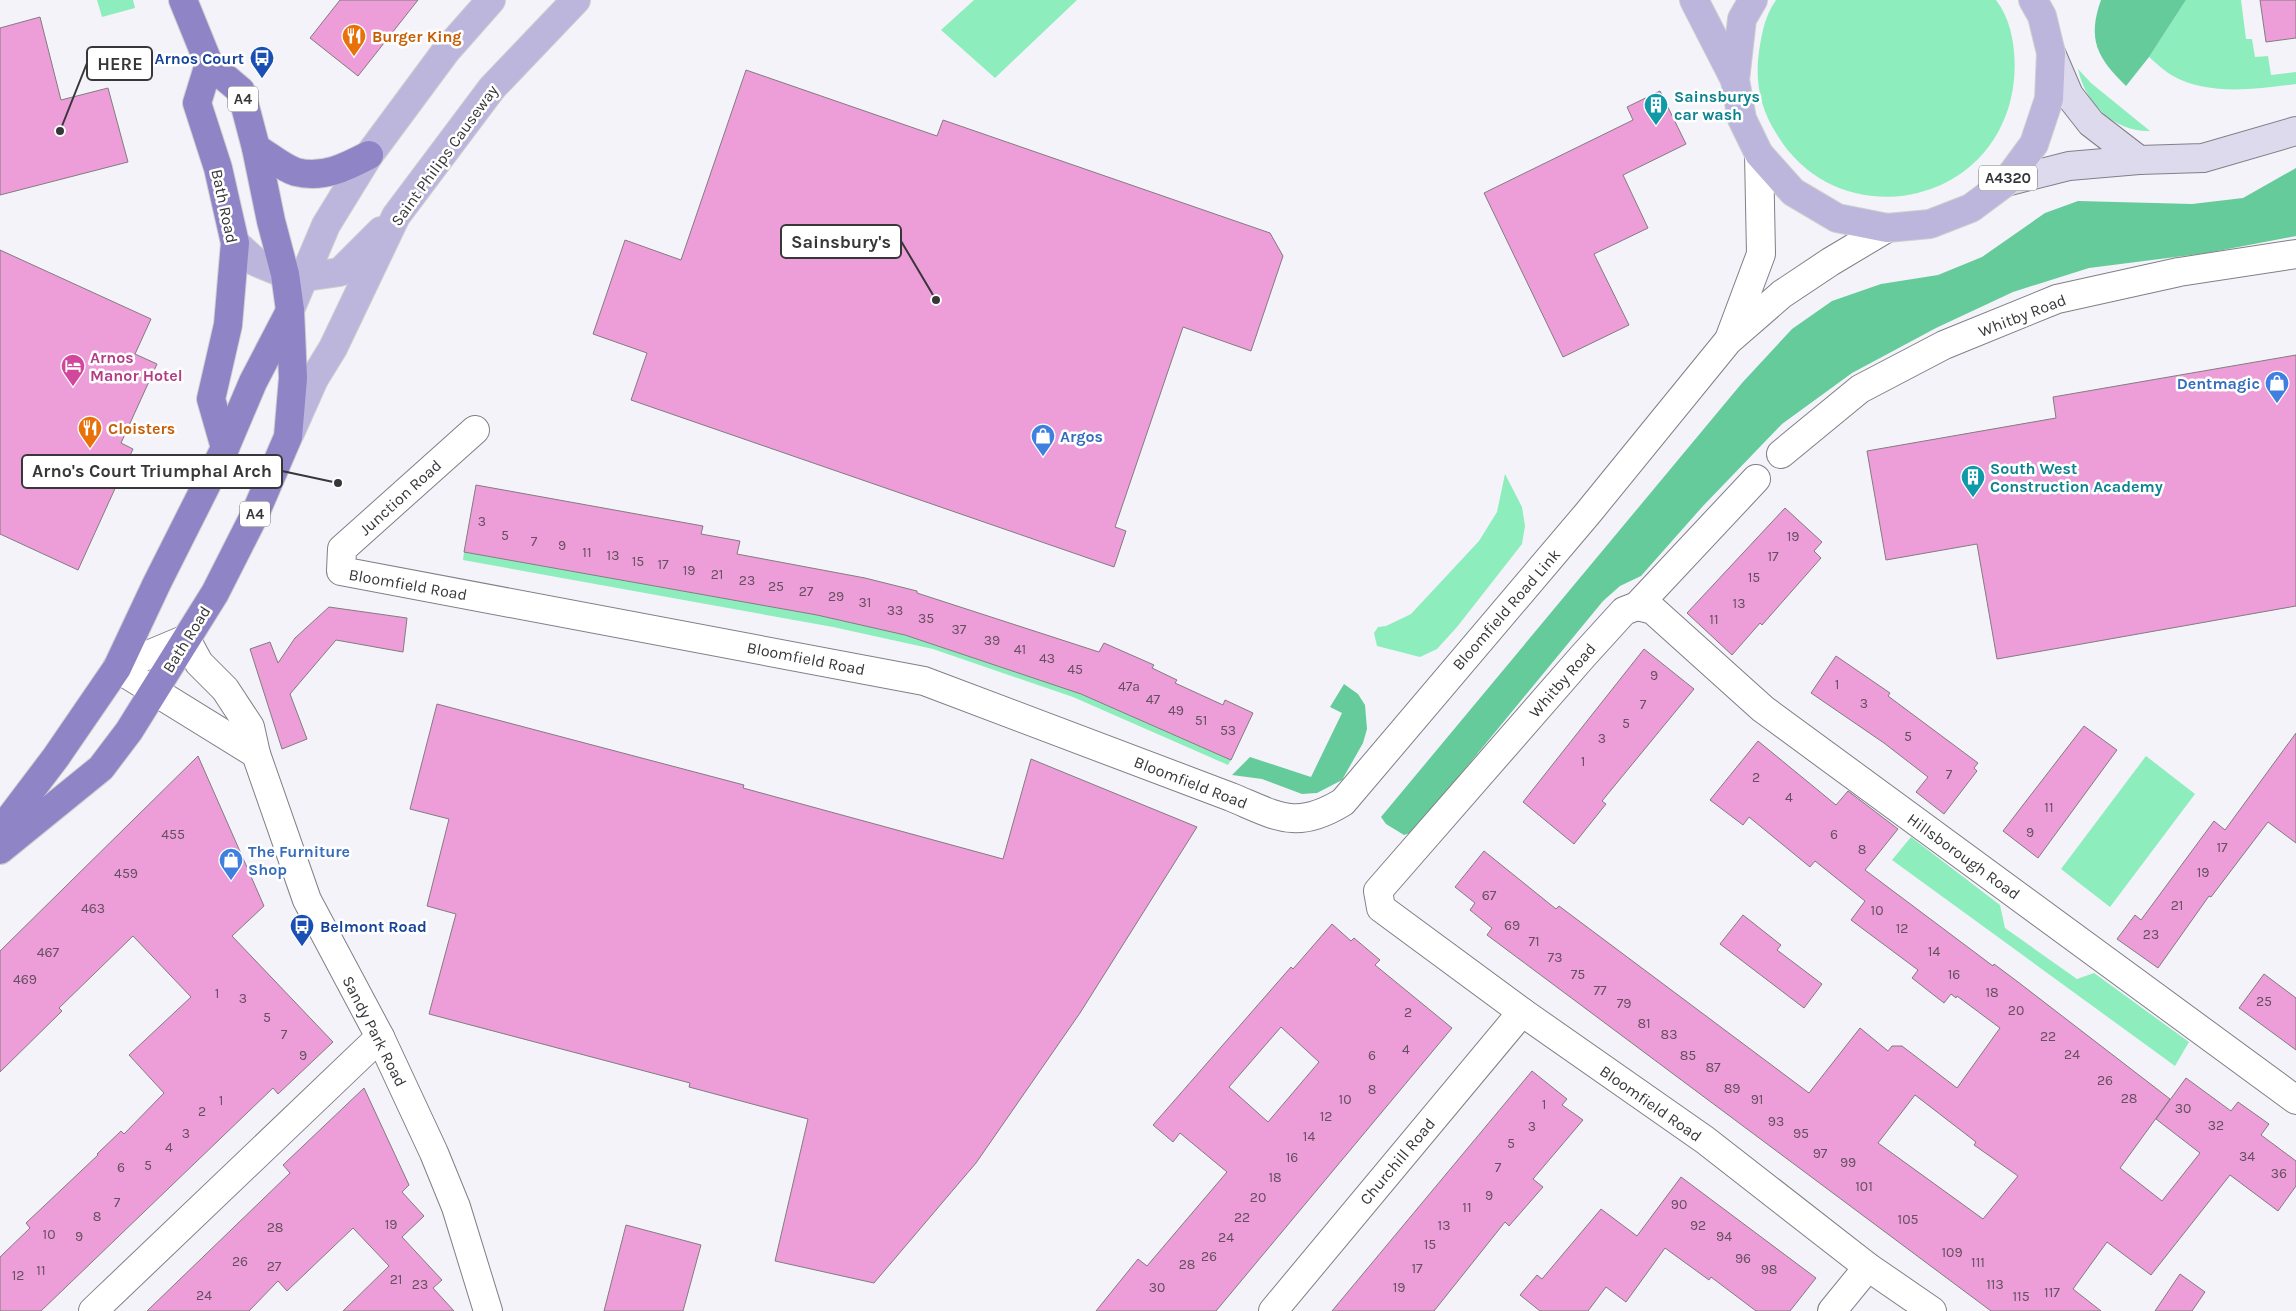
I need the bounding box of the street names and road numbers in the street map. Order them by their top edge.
street label: Saint Philips Causeway [387,81,502,229]
road number: A4 [228,86,258,112]
road number: A4320 [1979,166,2037,190]
street label: Bath Road [207,167,242,245]
street label: Whitby Road [1976,290,2069,341]
street label: Junction Road [355,456,445,539]
road number: A4 [240,502,270,526]
street label: Bloomfield Road Link [1448,545,1564,674]
street label: Bloomfield Road [347,565,469,604]
street label: Bath Road [158,602,214,676]
street label: Bloomfield Road [745,638,867,679]
street label: Whitby Road [1525,639,1600,721]
street label: Bloomfield Road [1131,752,1250,813]
street label: Hillsborough Road [1904,809,2024,904]
street label: Sandy Park Road [338,973,411,1090]
street label: Bloomfield Road [1596,1061,1705,1146]
street label: Churchill Road [1356,1114,1439,1208]

